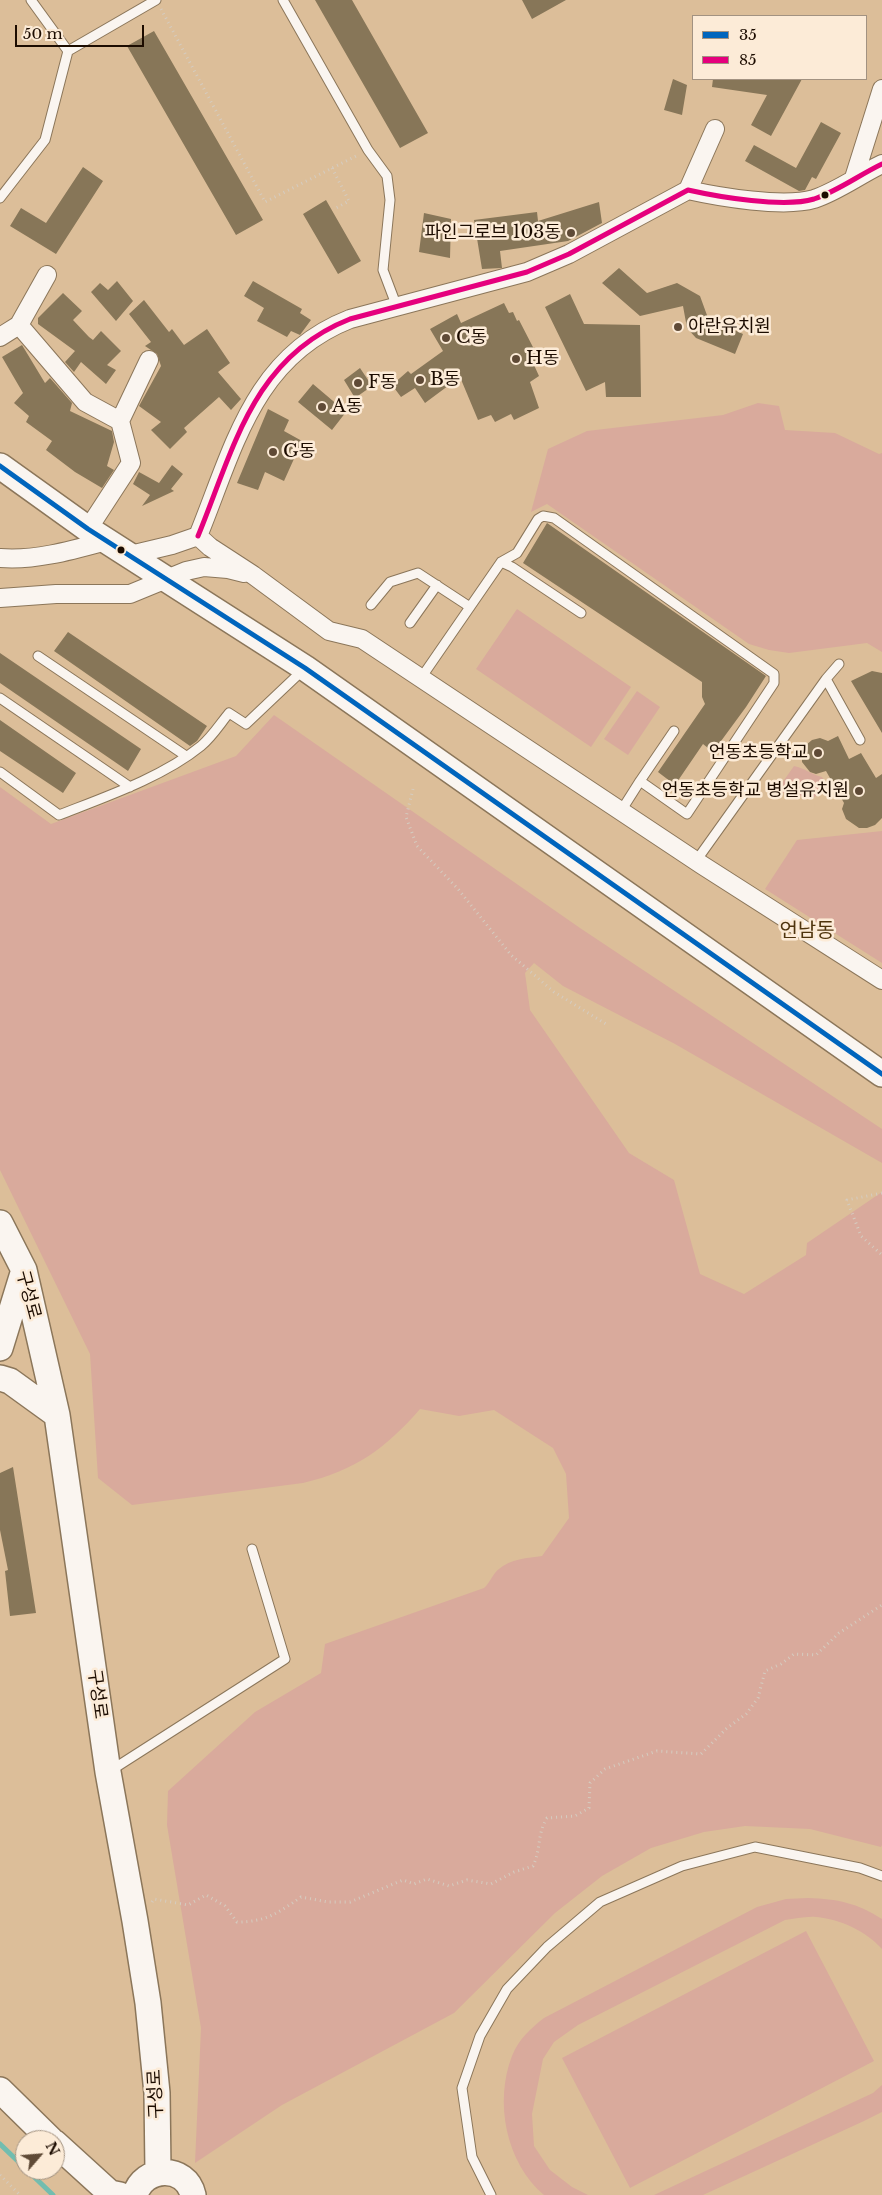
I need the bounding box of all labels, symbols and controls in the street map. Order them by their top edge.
scale bar [18,15,146,47]
legend [692,15,867,80]
text: 50 m [23,24,63,43]
text: 35 [739,25,757,44]
text: 85 [739,50,757,69]
unlabelled marker [820,190,830,200]
place label: 파인그로브 103동 [425,222,561,244]
marker: 파인그로브 103동 [565,227,577,239]
place label: 아란유치원 [688,316,771,338]
marker: 아란유치원 [672,321,684,333]
place label: C동 [456,327,487,349]
marker: C동 [440,332,452,344]
place label: H동 [526,348,559,370]
marker: H동 [510,353,522,365]
place label: B동 [430,369,460,391]
place label: F동 [368,372,397,394]
marker: B동 [414,374,426,386]
marker: F동 [352,377,364,389]
place label: A동 [332,396,362,418]
marker: A동 [316,401,328,413]
place label: G동 [283,441,315,463]
marker: G동 [267,446,279,458]
unlabelled marker [116,545,126,555]
place label: 언동초등학교 [709,742,808,764]
marker: 언동초등학교 [812,747,824,759]
place label: 언동초등학교 병설유치원 [662,780,849,802]
marker: 언동초등학교 병설유치원 [853,785,865,797]
district label: 언남동 [779,919,835,943]
street label: 구성로 [11,1268,45,1322]
street label: 구성로 [83,1668,111,1720]
street label: 구성로 [144,2069,168,2119]
north arrow [15,2130,65,2180]
text: N [41,2139,63,2159]

